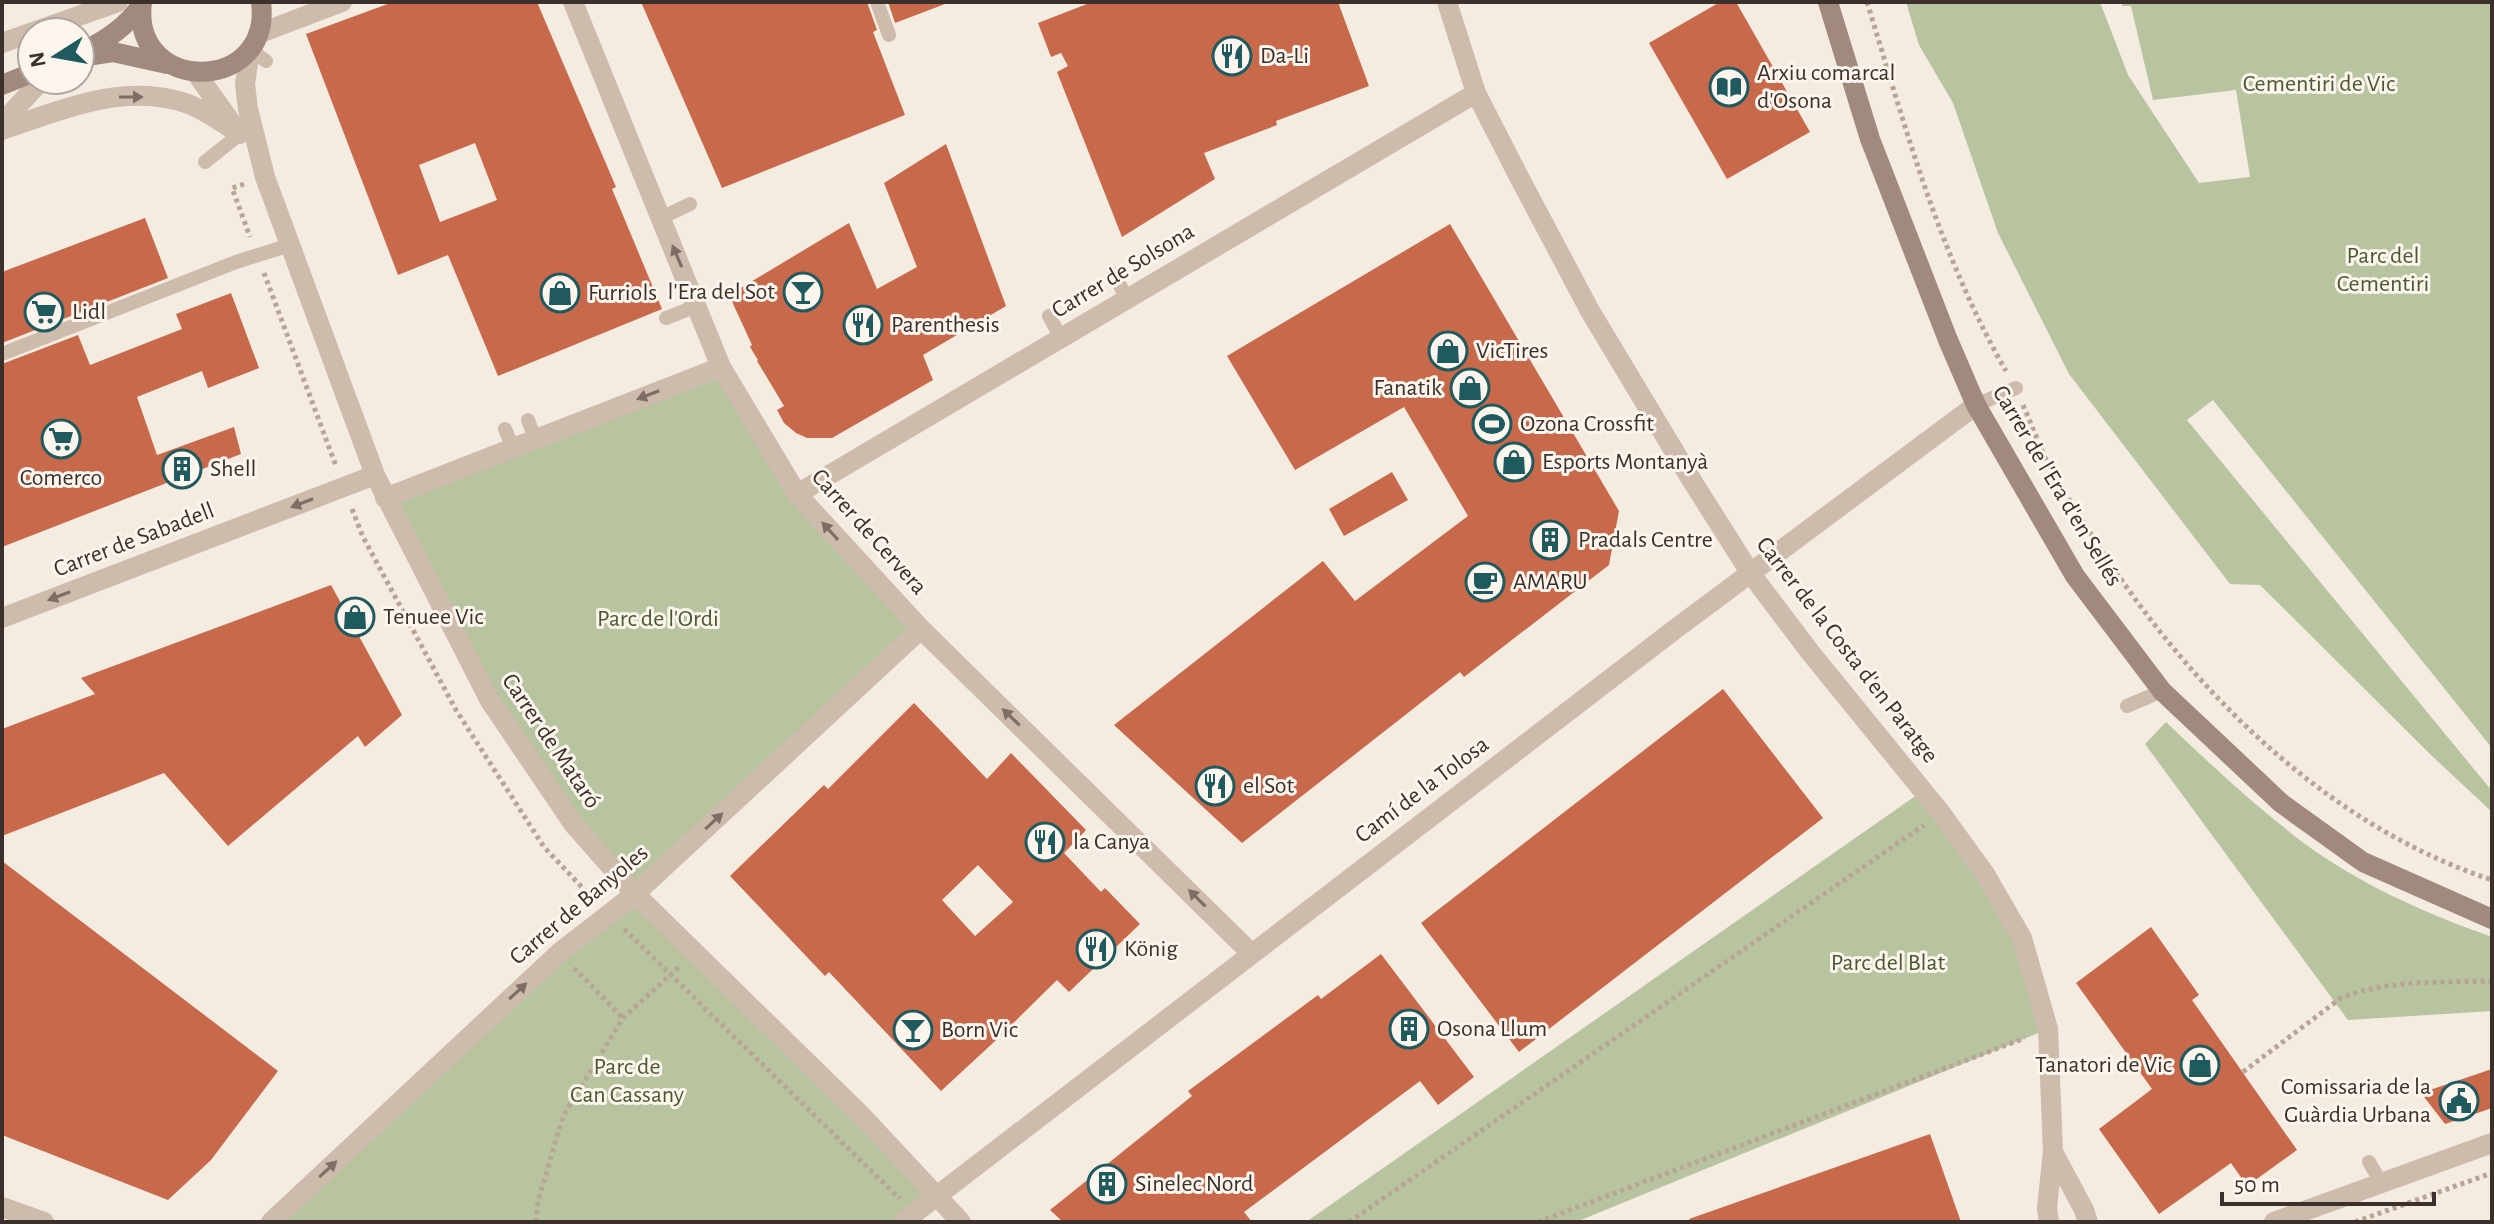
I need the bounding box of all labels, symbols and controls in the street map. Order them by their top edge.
north arrow [16,16,96,96]
restaurant icon: Da-Li [1211,35,1253,77]
place label: Da-Li [1260,44,1309,68]
text: N [25,50,50,69]
place label: Arxiu comarcal d'Osona [1757,61,1895,113]
library icon: Arxiu comarcal d'Osona [1708,66,1750,108]
park label: Cementiri de Vic [2243,72,2395,96]
one-way arrow [119,91,144,103]
street label: Carrer de Solsona [1048,219,1198,323]
park label: Parc del Cementiri [2337,244,2429,296]
one-way arrow [671,245,684,268]
bar icon: l'Era del Sot [782,271,824,313]
shop icon: Furriols [539,272,581,314]
place label: l'Era del Sot [668,280,775,304]
place label: Furriols [588,281,657,305]
supermarket icon: Lidl [23,291,65,333]
place label: Lidl [72,300,106,324]
restaurant icon: Parenthesis [842,304,884,346]
place label: Parenthesis [891,313,1000,337]
shop icon: VicTires [1427,330,1469,372]
place label: VicTires [1476,339,1548,363]
shop icon: Fanatik [1449,367,1491,409]
place label: Fanatik [1374,376,1442,400]
street label: Carrer de l'Era d'en Sellés [1988,381,2126,591]
one-way arrow [636,389,660,402]
sports icon: Ozona Crossfit [1471,403,1513,445]
place label: Ozona Crossfit [1520,412,1654,436]
supermarket icon: Comerco [40,418,82,460]
shop icon: Esports Montanyà [1493,441,1535,483]
building icon: Shell [161,448,203,490]
place label: Esports Montanyà [1542,450,1708,474]
place label: Shell [210,457,257,481]
street label: Carrer de Cervera [807,465,931,599]
place label: Comerco [20,466,102,490]
one-way arrow [290,497,314,510]
street label: Carrer de Sabadell [50,498,218,582]
building icon: Pradals Centre [1529,519,1571,561]
one-way arrow [821,521,839,540]
place label: Pradals Centre [1578,528,1713,552]
street label: Carrer de la Costa d'en Paratge [1751,532,1943,768]
cafe icon: AMARU [1464,561,1506,603]
place label: AMARU [1513,570,1588,594]
one-way arrow [47,590,71,603]
shop icon: Tenuee Vic [334,596,376,638]
place label: Tenuee Vic [383,605,484,629]
park label: Parc de l'Ordi [597,607,719,631]
street label: Carrer de Mataró [497,669,605,813]
one-way arrow [1002,708,1021,726]
street label: Camí de la Tolosa [1351,732,1493,848]
restaurant icon: el Sot [1194,765,1236,807]
place label: el Sot [1243,774,1295,798]
one-way arrow [705,813,724,831]
restaurant icon: la Canya [1024,821,1066,863]
place label: la Canya [1073,830,1150,854]
street label: Carrer de Banyoles [505,840,653,970]
one-way arrow [1188,889,1207,908]
restaurant icon: König [1075,928,1117,970]
place label: König [1124,937,1178,961]
park label: Parc del Blat [1831,951,1946,975]
one-way arrow [508,983,527,1001]
building icon: Osona Llum [1388,1008,1430,1050]
bar icon: Born Vic [892,1009,934,1051]
place label: Osona Llum [1437,1017,1547,1041]
place label: Born Vic [941,1018,1018,1042]
shop icon: Tanatori de Vic [2179,1044,2221,1086]
place label: Tanatori de Vic [2035,1053,2172,1077]
park label: Parc de Can Cassany [570,1055,684,1107]
place label: Comissaria de la Guàrdia Urbana [2281,1075,2431,1127]
public building icon: Comissaria de la Guàrdia Urbana [2438,1080,2480,1122]
scale bar [2222,1156,2434,1206]
one-way arrow [318,1160,337,1178]
building icon: Sinelec Nord [1086,1163,1128,1205]
place label: Sinelec Nord [1135,1172,1253,1196]
text: 50 m [2234,1173,2280,1197]

